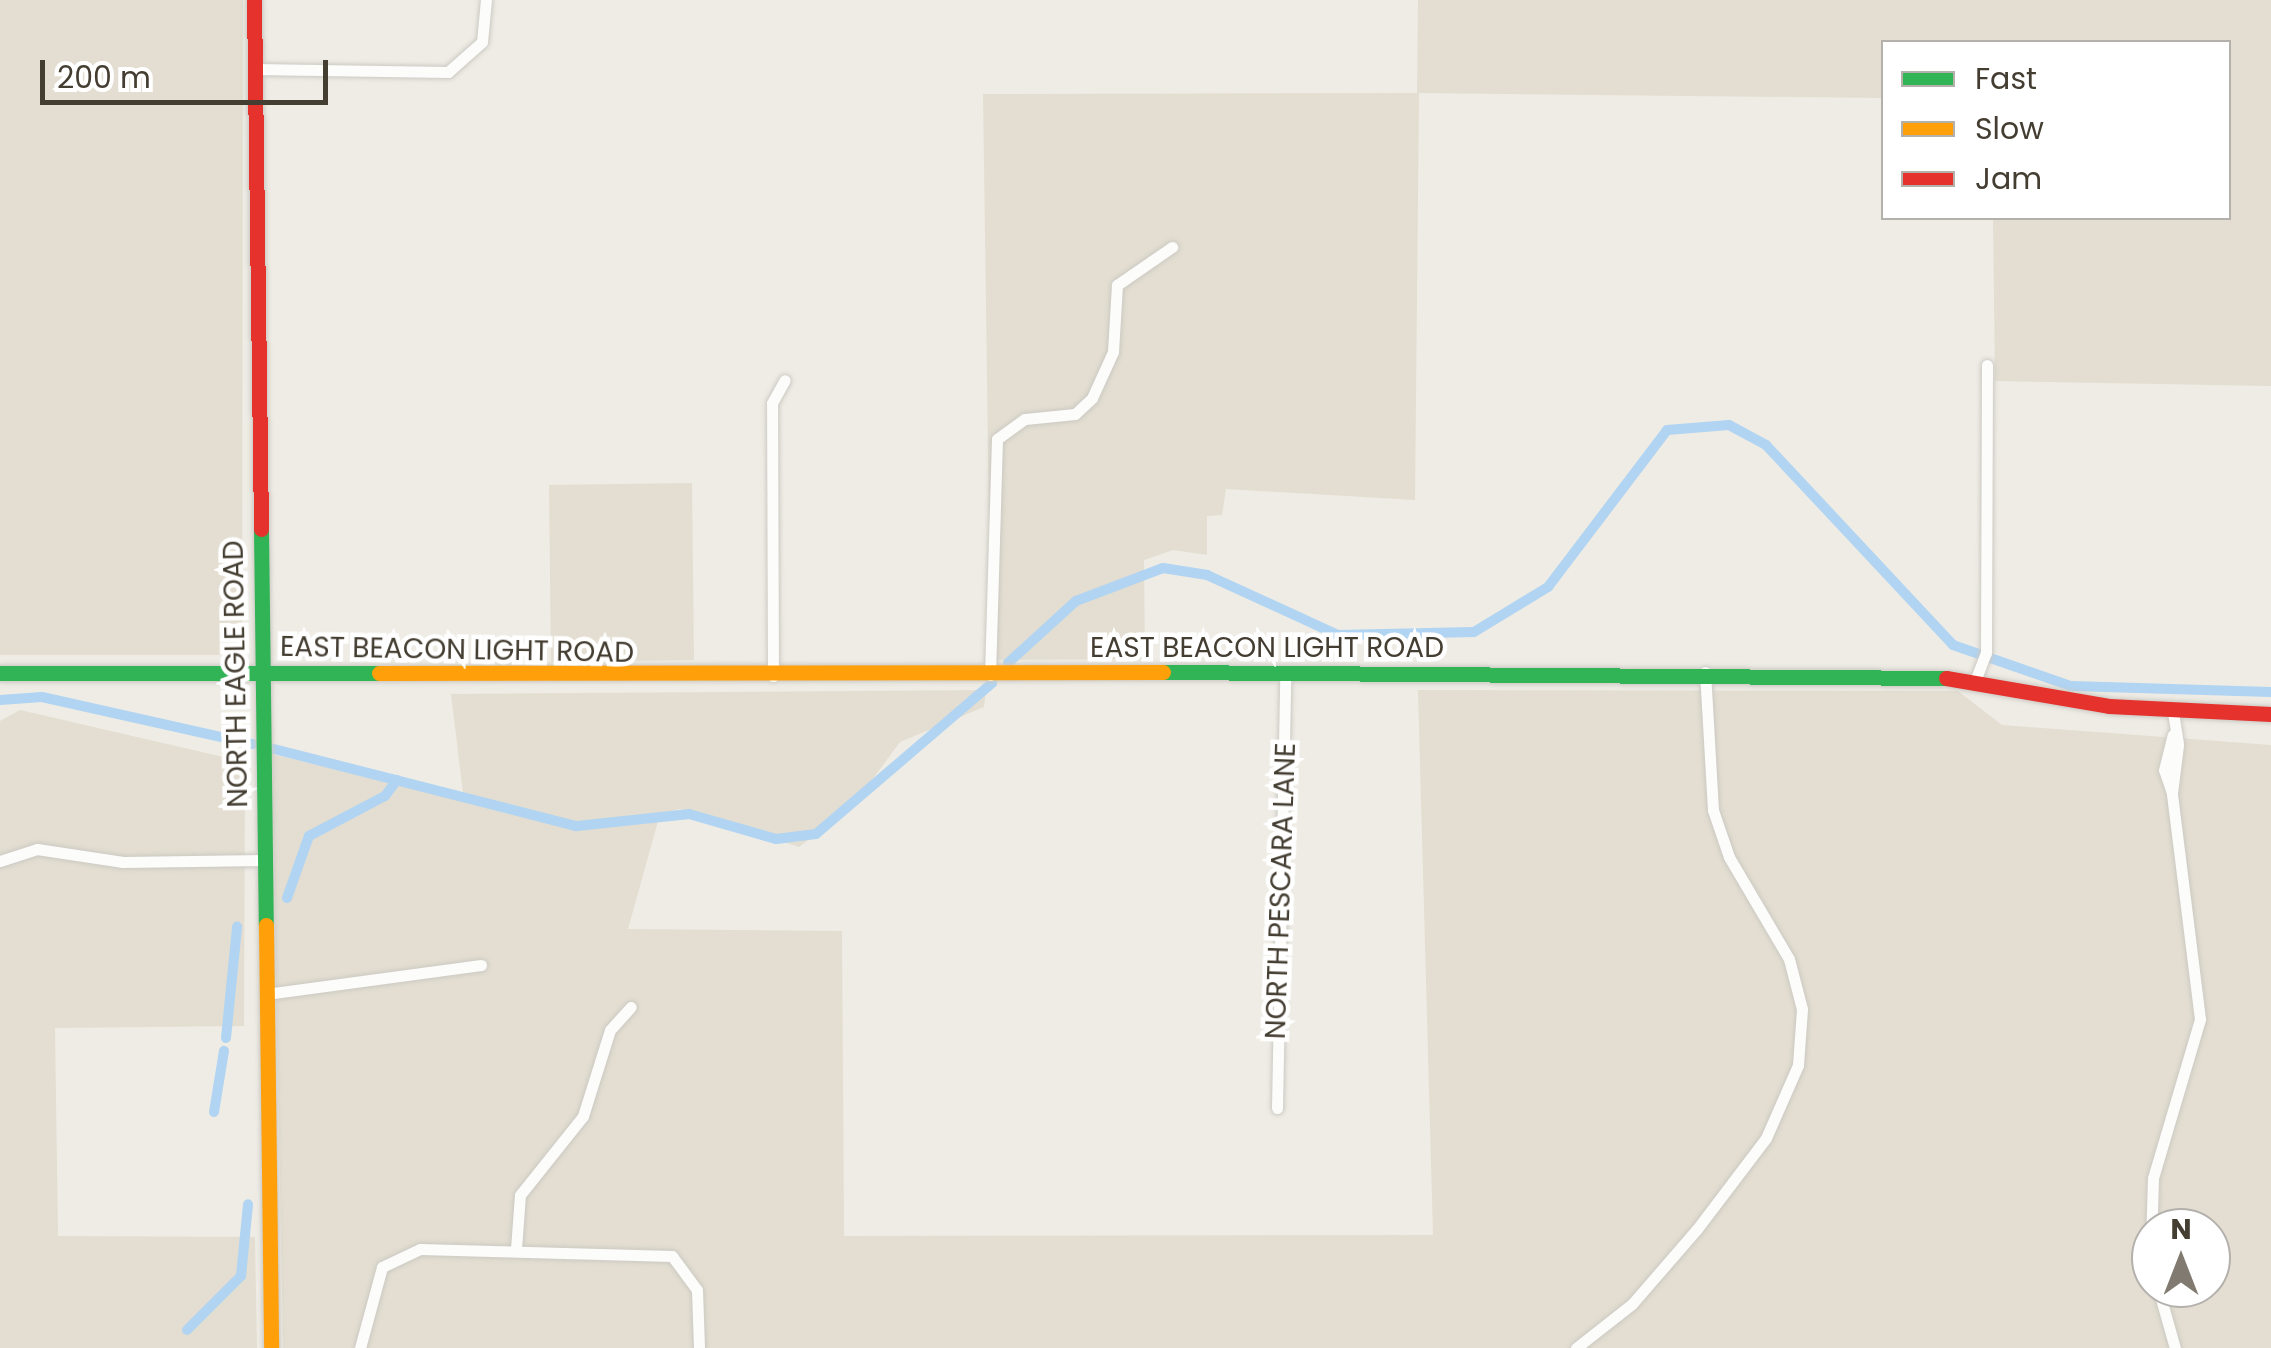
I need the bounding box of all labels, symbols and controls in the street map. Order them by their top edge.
scale bar [45,40,332,102]
legend [1881,40,2231,220]
text: 200 m [57,56,151,99]
text: Fast [1975,57,2037,100]
text: Slow [1975,107,2044,150]
text: Jam [1975,157,2042,200]
street label: NORTH EAGLE ROAD [217,540,255,808]
street label: EAST BEACON LIGHT ROAD [280,630,634,670]
street label: EAST BEACON LIGHT ROAD [1090,631,1444,665]
street label: NORTH PESCARA LANE [1259,742,1303,1040]
north arrow [2131,1208,2231,1308]
text: N [2170,1210,2192,1249]

